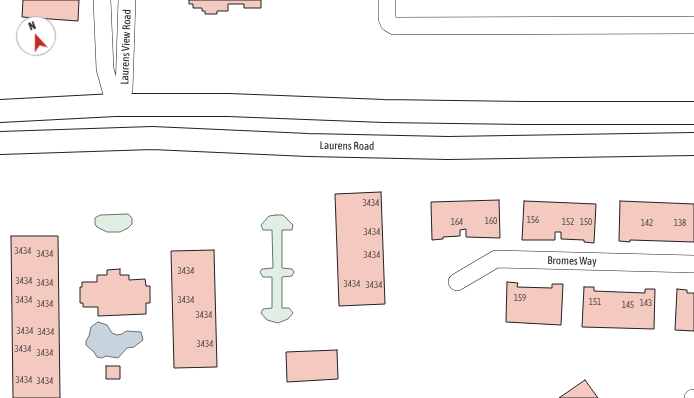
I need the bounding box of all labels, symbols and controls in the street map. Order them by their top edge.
street label: Laurens View Road [118,9,134,85]
north arrow [16,16,56,56]
text: N [27,19,37,32]
street label: Laurens Road [320,139,374,153]
house number: 3434 [363,198,379,208]
house number: 156 [527,215,539,225]
house number: 160 [485,216,497,226]
house number: 164 [451,217,463,227]
house number: 152 [562,217,574,227]
house number: 150 [580,217,592,227]
house number: 142 [641,218,653,228]
house number: 138 [674,218,686,228]
house number: 3434 [364,227,380,237]
house number: 3434 [15,246,31,256]
house number: 3434 [37,249,53,259]
house number: 3434 [364,250,380,260]
street label: Bromes Way [547,254,597,268]
house number: 3434 [178,266,194,276]
house number: 3434 [16,276,32,286]
house number: 3434 [37,278,53,288]
house number: 3434 [344,279,360,289]
house number: 3434 [366,280,382,290]
house number: 159 [514,293,526,303]
house number: 3434 [16,295,32,305]
house number: 3434 [178,295,194,305]
house number: 151 [589,297,601,307]
house number: 143 [640,298,652,308]
house number: 3434 [37,299,53,309]
house number: 145 [622,300,634,310]
house number: 3434 [196,310,212,320]
house number: 3434 [17,326,33,336]
house number: 3434 [38,327,54,337]
house number: 3434 [197,339,213,349]
house number: 3434 [15,344,31,354]
house number: 3434 [37,348,53,358]
house number: 3434 [16,375,32,385]
house number: 3434 [37,376,53,386]

